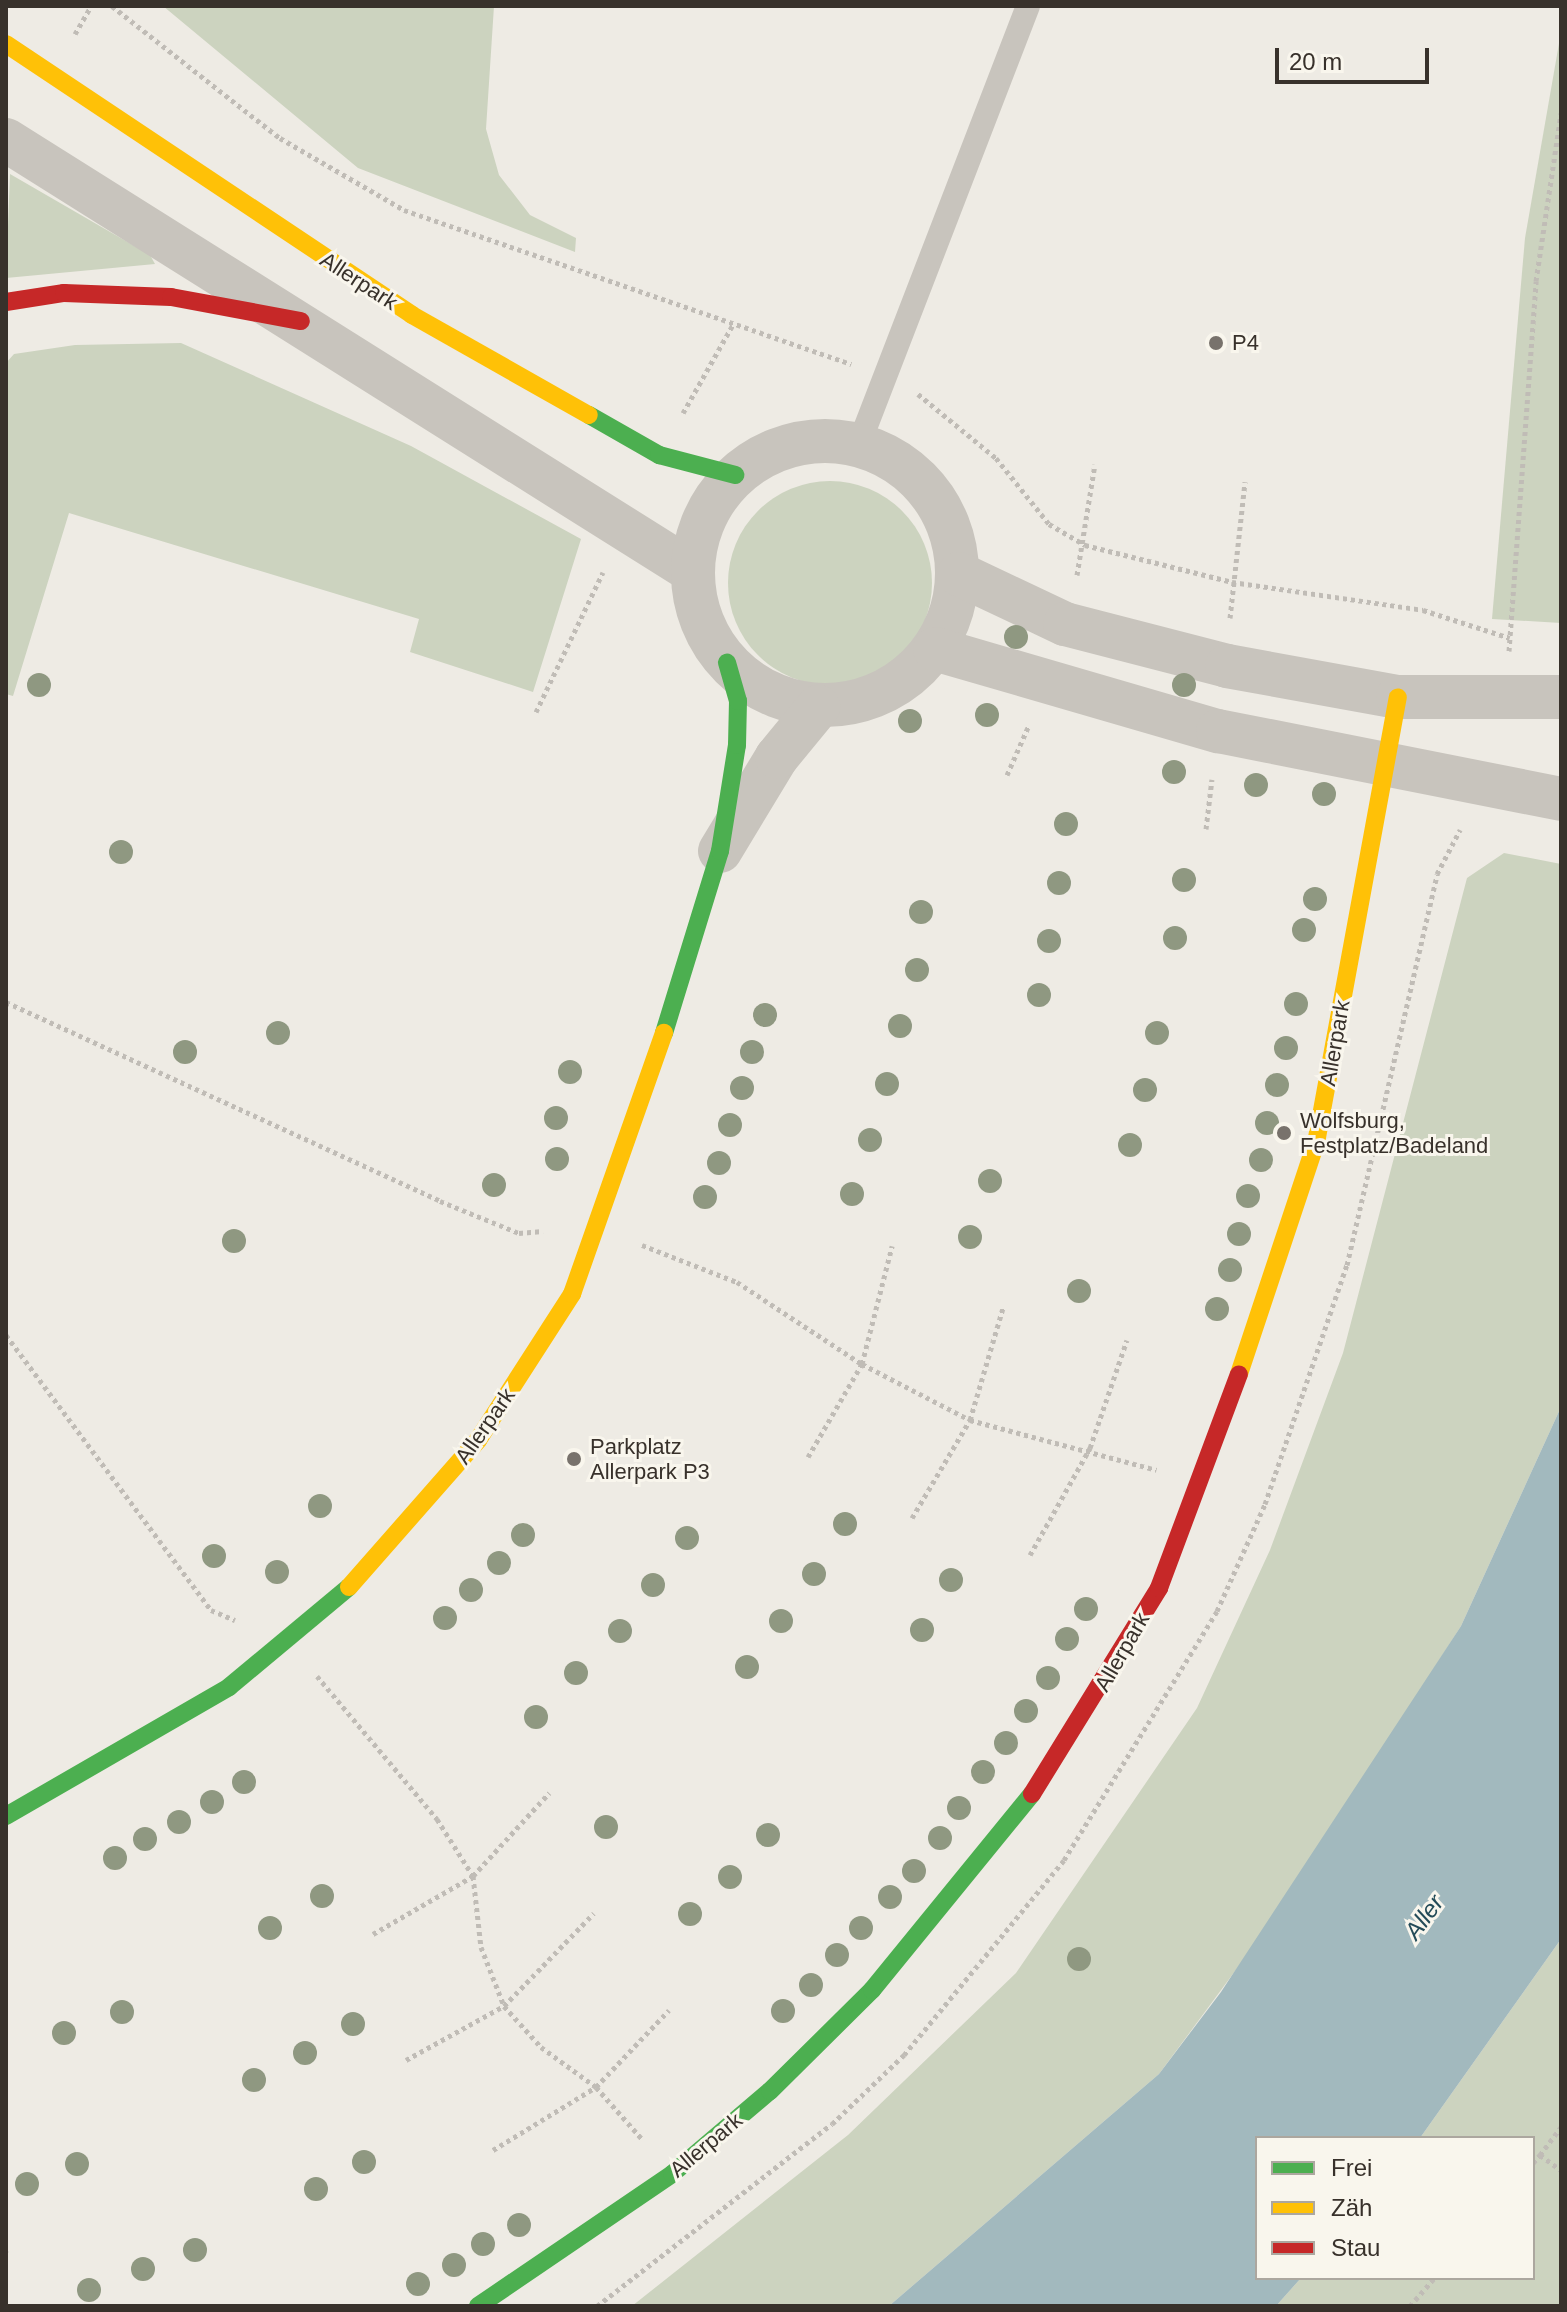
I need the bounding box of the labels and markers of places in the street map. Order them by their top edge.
place label: P4 [1232,330,1259,356]
marker: P4 [1207,334,1225,352]
place label: Wolfsburg, Festplatz/Badeland [1300,1107,1488,1158]
marker: Wolfsburg, Festplatz/Badeland [1275,1124,1293,1142]
place label: Parkplatz Allerpark P3 [590,1433,710,1484]
marker: Parkplatz Allerpark P3 [565,1450,583,1468]

